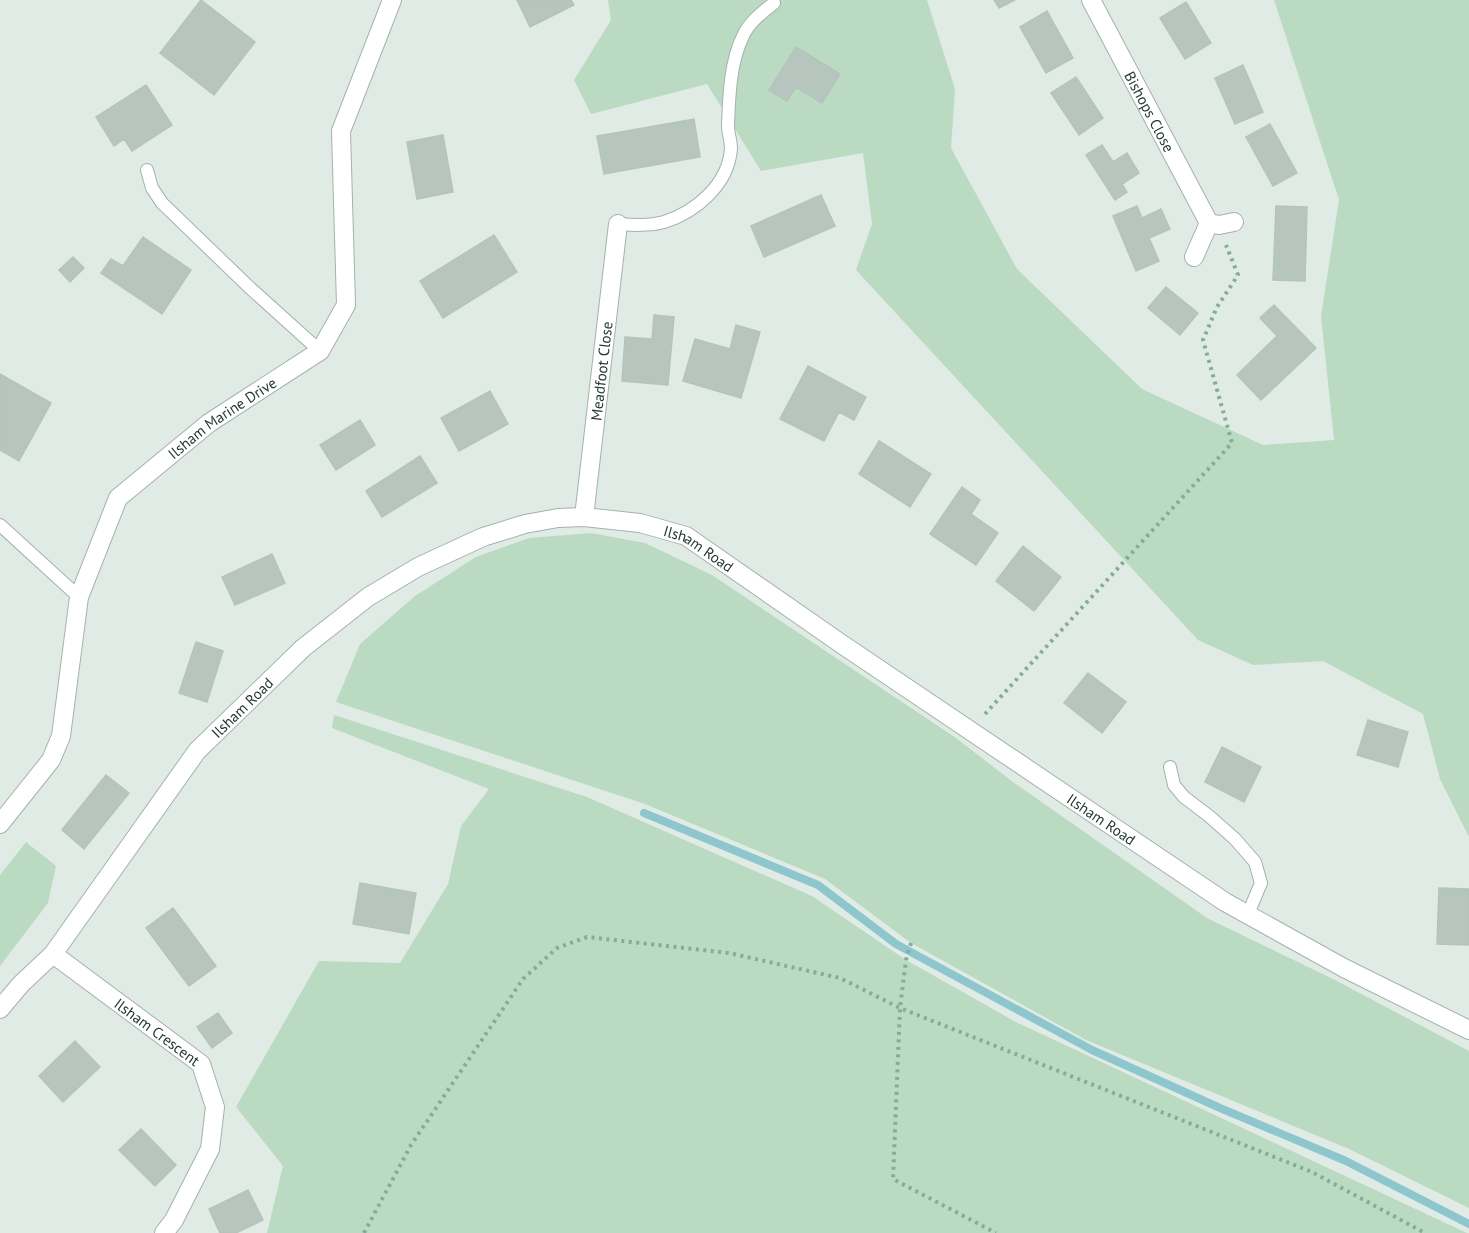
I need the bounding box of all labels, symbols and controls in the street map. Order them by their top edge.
street label: Bishops Close [1121,68,1179,155]
street label: Meadfoot Close [586,320,616,422]
street label: Ilsham Marine Drive [164,373,280,463]
street label: Ilsham Road [662,521,737,576]
street label: Ilsham Road [207,673,277,742]
street label: Ilsham Road [1063,789,1139,849]
street label: Ilsham Crescent [111,994,204,1070]

